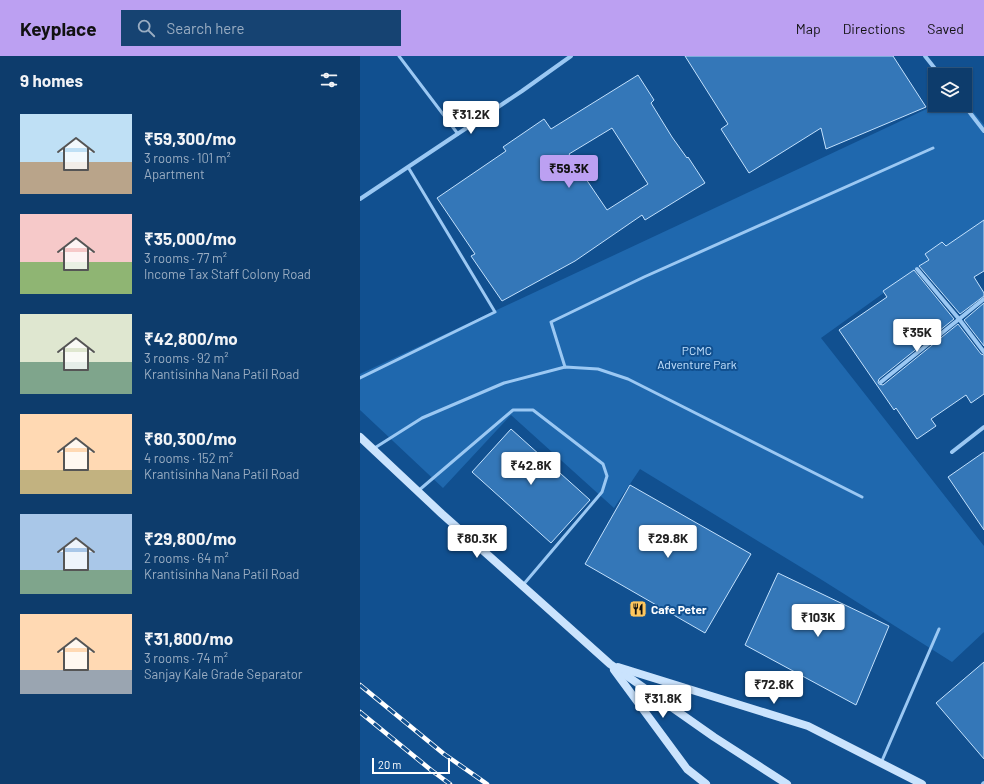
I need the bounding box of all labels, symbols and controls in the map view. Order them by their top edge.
search box [121,10,401,46]
text: Keyplace [20,17,97,40]
icon: search [135,17,157,39]
text: Search here [167,19,245,37]
text: Map [796,20,821,37]
text: Directions [843,20,905,37]
text: Saved [927,20,964,37]
map controls [928,68,972,112]
button: layers [928,68,972,112]
icon: filters [318,69,340,91]
text: 9 homes [20,70,83,90]
pin: ₹31.2K [438,101,504,135]
text: ₹31.2K [452,106,490,122]
text: ₹59,300/mo [144,128,236,148]
icon: home [52,130,100,178]
text: 3 rooms · 101 m² [144,150,231,166]
pin: ₹59.3K [536,155,602,189]
text: ₹59.3K [549,160,589,176]
text: Apartment [144,166,205,182]
text: ₹35,000/mo [144,228,236,248]
icon: home [52,230,100,278]
text: 3 rooms · 77 m² [144,250,227,266]
text: Income Tax Staff Colony Road [144,266,311,282]
pin: ₹35K [893,319,941,353]
text: ₹35K [902,324,932,340]
text: ₹42,800/mo [144,328,238,348]
icon: home [52,330,100,378]
park label: PCMC Adventure Park [657,343,737,371]
text: 3 rooms · 92 m² [144,350,228,366]
text: Krantisinha Nana Patil Road [144,366,299,382]
text: ₹80,300/mo [144,428,237,448]
icon: home [52,430,100,478]
text: 4 rooms · 152 m² [144,450,233,466]
pin: ₹42.8K [498,452,564,486]
text: ₹42.8K [510,457,552,473]
text: Krantisinha Nana Patil Road [144,466,299,482]
pin: ₹80.3K [444,525,510,559]
pin: ₹29.8K [635,525,701,559]
text: ₹29,800/mo [144,528,237,548]
icon: home [52,530,100,578]
text: ₹80.3K [457,530,497,546]
text: ₹29.8K [648,530,688,546]
text: 2 rooms · 64 m² [144,550,229,566]
text: Krantisinha Nana Patil Road [144,566,299,582]
restaurant icon: Cafe Peter [628,599,648,619]
place label: Cafe Peter [651,602,707,616]
pin: ₹103K [790,604,846,638]
text: ₹103K [801,609,835,625]
text: ₹31,800/mo [144,628,233,648]
icon: home [52,630,100,678]
text: 3 rooms · 74 m² [144,650,228,666]
text: Sanjay Kale Grade Separator [144,666,303,682]
pin: ₹72.8K [741,671,807,705]
text: ₹72.8K [754,676,794,692]
pin: ₹31.8K [630,685,696,719]
text: ₹31.8K [644,690,682,706]
scale bar [372,756,450,775]
text: 20 m [378,758,401,771]

